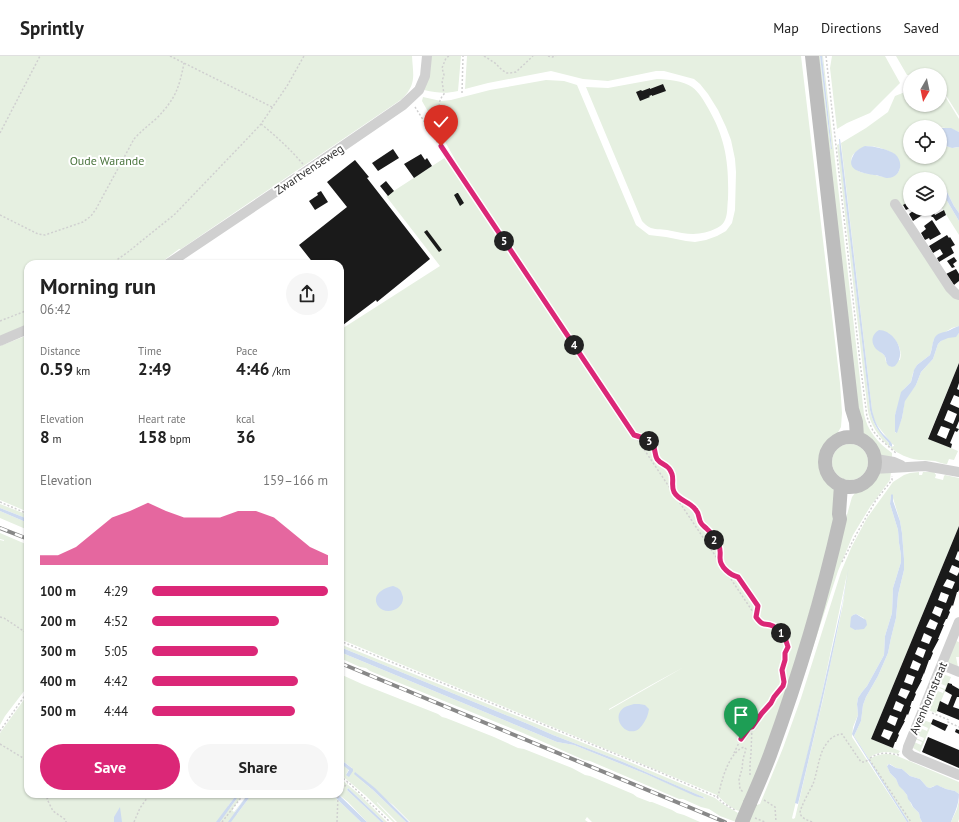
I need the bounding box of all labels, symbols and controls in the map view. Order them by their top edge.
text: Sprintly [20,16,84,40]
text: Map [773,19,799,37]
text: Directions [821,19,881,37]
text: Saved [903,19,939,37]
north arrow [903,68,947,112]
map controls [903,68,947,216]
pin [424,105,458,146]
icon: check [430,111,452,133]
button: locate [903,120,947,164]
street label: Zwartvenseweg [272,140,346,198]
park label: Oude Warande [70,153,144,168]
button: layers [903,172,947,216]
pin: 5 [494,231,514,251]
text: 5 [501,234,507,248]
text: Morning run [40,272,156,300]
button: share [286,273,328,315]
text: 06:42 [40,301,71,318]
pin: 4 [564,335,584,355]
text: 4 [571,338,577,352]
text: Distance [40,344,80,358]
text: Time [138,344,162,358]
text: Pace [236,344,258,358]
text: 0.59 [40,358,73,380]
text: 2:49 [138,358,172,380]
text: 4:46 [236,358,270,380]
text: km [73,364,90,378]
text: /km [270,364,291,378]
text: Elevation [40,412,84,426]
text: Heart rate [138,412,186,426]
text: kcal [236,412,255,426]
text: 8 [40,426,50,448]
text: 158 [138,426,167,448]
text: 36 [236,426,255,448]
pin: 3 [639,431,659,451]
text: m [50,432,62,446]
text: bpm [167,432,191,446]
text: 3 [646,434,652,448]
text: Elevation [40,472,92,489]
text: 159–166 m [263,472,328,489]
pin: 2 [704,530,724,550]
text: 2 [711,533,717,547]
text: 100 m [40,583,76,600]
text: 4:29 [104,583,128,600]
text: 200 m [40,613,76,630]
text: 4:52 [104,613,128,630]
pin: 1 [771,623,791,643]
text: 1 [778,626,784,640]
text: 300 m [40,643,76,660]
text: 5:05 [104,643,128,660]
street label: Avenhornstraat [906,659,950,737]
text: 400 m [40,673,76,690]
text: 4:42 [104,673,128,690]
pin [724,698,758,739]
text: 500 m [40,703,76,720]
text: 4:44 [104,703,128,720]
icon: arrive [730,704,752,726]
button: Save [40,744,180,790]
button: Share [188,744,328,790]

